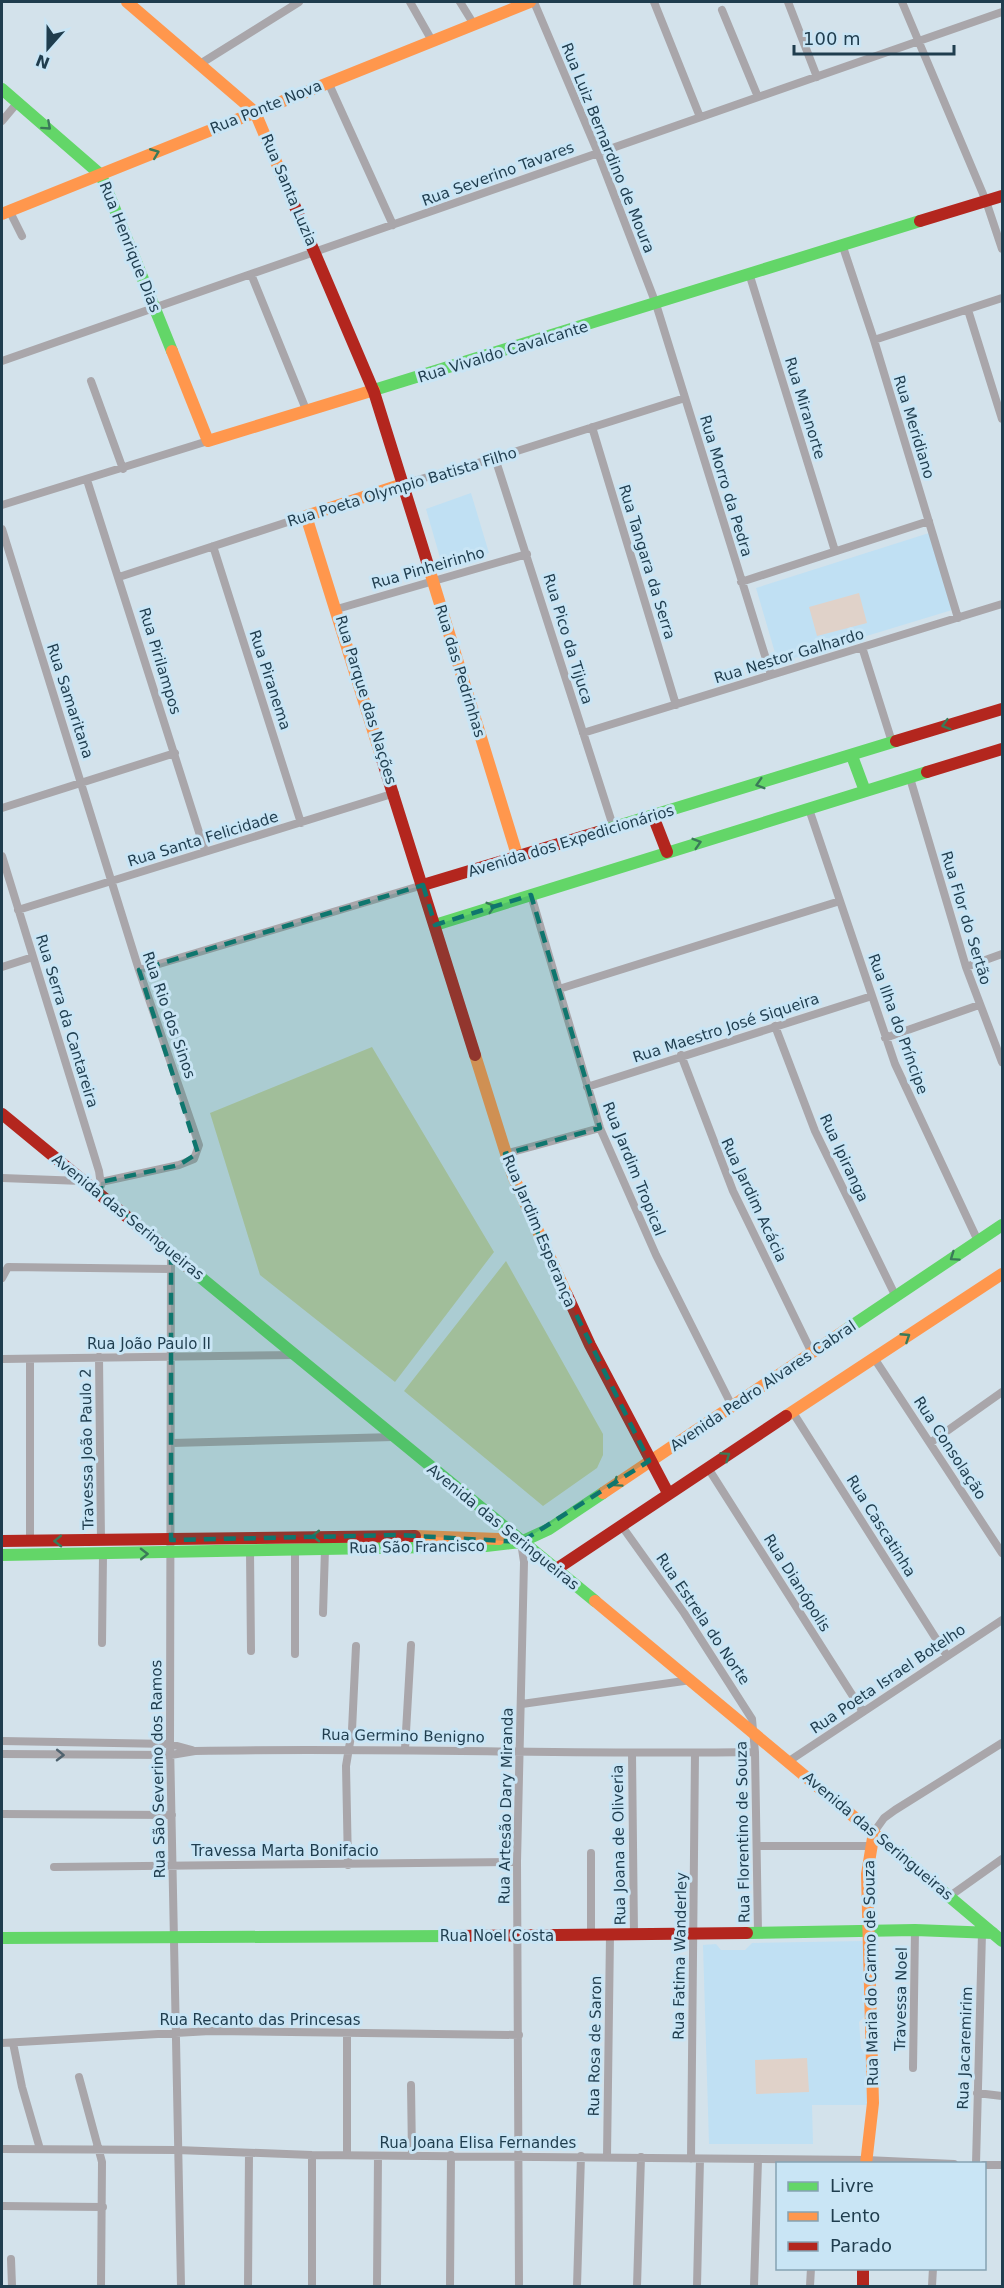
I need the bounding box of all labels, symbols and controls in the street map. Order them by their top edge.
north arrow [18,18,78,78]
scale bar [794,18,954,56]
text: 100 m [803,28,861,49]
street label: Rua Luiz Bernardino de Moura [557,40,659,256]
text: N [33,50,52,73]
street label: Rua Ponte Nova [208,76,324,138]
one-way arrow [40,119,50,130]
street label: Rua Santa Luzia [257,131,321,249]
street label: Rua Severino Tavares [419,138,577,210]
one-way arrow [148,148,159,160]
street label: Rua Henrique Dias [96,179,165,315]
street label: Rua Vivaldo Cavalcante [416,318,590,386]
street label: Rua Miranorte [781,355,829,461]
street label: Rua Meridiano [890,373,938,481]
street label: Rua Morro da Pedra [696,413,756,559]
street label: Rua Poeta Olympio Batista Filho [285,443,519,531]
street label: Rua Tangara da Serra [615,482,679,642]
street label: Rua Pinheirinho [369,543,487,593]
street label: Rua Pico da Tijuca [540,571,596,707]
street label: Rua das Pedrinhas [431,602,489,740]
street label: Rua Pirilampos [135,605,185,717]
street label: Rua Parque das Nações [332,613,400,787]
street label: Rua Nestor Galhardo [712,625,866,687]
street label: Rua Piranema [245,628,295,732]
street label: Rua Samaritana [43,641,97,761]
one-way arrow [942,718,952,730]
one-way arrow [755,777,766,789]
street label: Avenida dos Expedicionários [466,801,676,881]
street label: Rua Santa Felicidade [126,808,280,870]
one-way arrow [691,838,702,850]
street label: Rua Flor do Sertão [937,849,995,987]
one-way arrow [485,902,496,915]
street label: Rua Serra da Cantareira [32,932,102,1110]
street label: Rua Rio dos Sinos [139,949,199,1081]
street label: Rua Ilha do Príncipe [864,951,932,1097]
street label: Rua Maestro José Siqueira [631,989,821,1067]
street label: Rua Jardim Tropical [599,1099,669,1239]
street label: Rua Ipiranga [816,1111,872,1205]
street label: Rua Jardim Acácia [717,1135,791,1265]
street label: Avenida das Seringueiras [48,1150,208,1284]
street label: Rua Jardim Esperança [499,1152,579,1310]
one-way arrow [949,1250,960,1261]
street label: Avenida Pedro Alvares Cabral [667,1317,859,1455]
one-way arrow [900,1333,910,1345]
street label: Rua João Paulo II [87,1335,211,1353]
street label: Travessa João Paulo 2 [77,1368,97,1531]
street label: Rua Consolação [910,1393,990,1503]
one-way arrow [719,1452,730,1463]
street label: Avenida das Seringueiras [423,1460,583,1594]
street label: Rua Cascatinha [843,1472,919,1580]
one-way arrow [613,1476,624,1487]
one-way arrow [312,1530,321,1543]
street label: Rua Dianópolis [760,1531,834,1635]
one-way arrow [54,1535,63,1547]
street label: Rua São Francisco [349,1537,485,1557]
one-way arrow [139,1548,148,1560]
street label: Rua Estrela do Norte [652,1550,754,1688]
street label: Rua Poeta Israel Botelho [807,1620,969,1738]
street label: Rua São Severino dos Ramos [147,1659,169,1878]
street label: Rua Artesão Dary Miranda [495,1707,517,1905]
street label: Rua Germino Benigno [321,1726,485,1746]
street label: Rua Florentino de Souza [732,1741,754,1923]
one-way arrow [55,1748,64,1761]
street label: Rua Joana de Oliveria [609,1764,629,1926]
street label: Avenida das Seringueiras [799,1768,957,1904]
street label: Travessa Marta Bonifacio [190,1842,379,1860]
street label: Rua Maria do Carmo de Souza [860,1860,882,2086]
street label: Rua Fatima Wanderley [670,1872,690,2040]
street label: Rua Noel Costa [440,1927,554,1945]
street label: Travessa Noel [891,1947,911,2052]
street label: Rua Rosa de Saron [585,1976,605,2116]
street label: Rua Jacaremirim [954,1986,976,2110]
street label: Rua Recanto das Princesas [159,2011,361,2029]
street label: Rua Joana Elisa Fernandes [380,2134,577,2152]
legend [776,2162,986,2270]
text: Livre [830,2175,874,2196]
text: Lento [830,2205,880,2226]
text: Parado [830,2235,892,2256]

